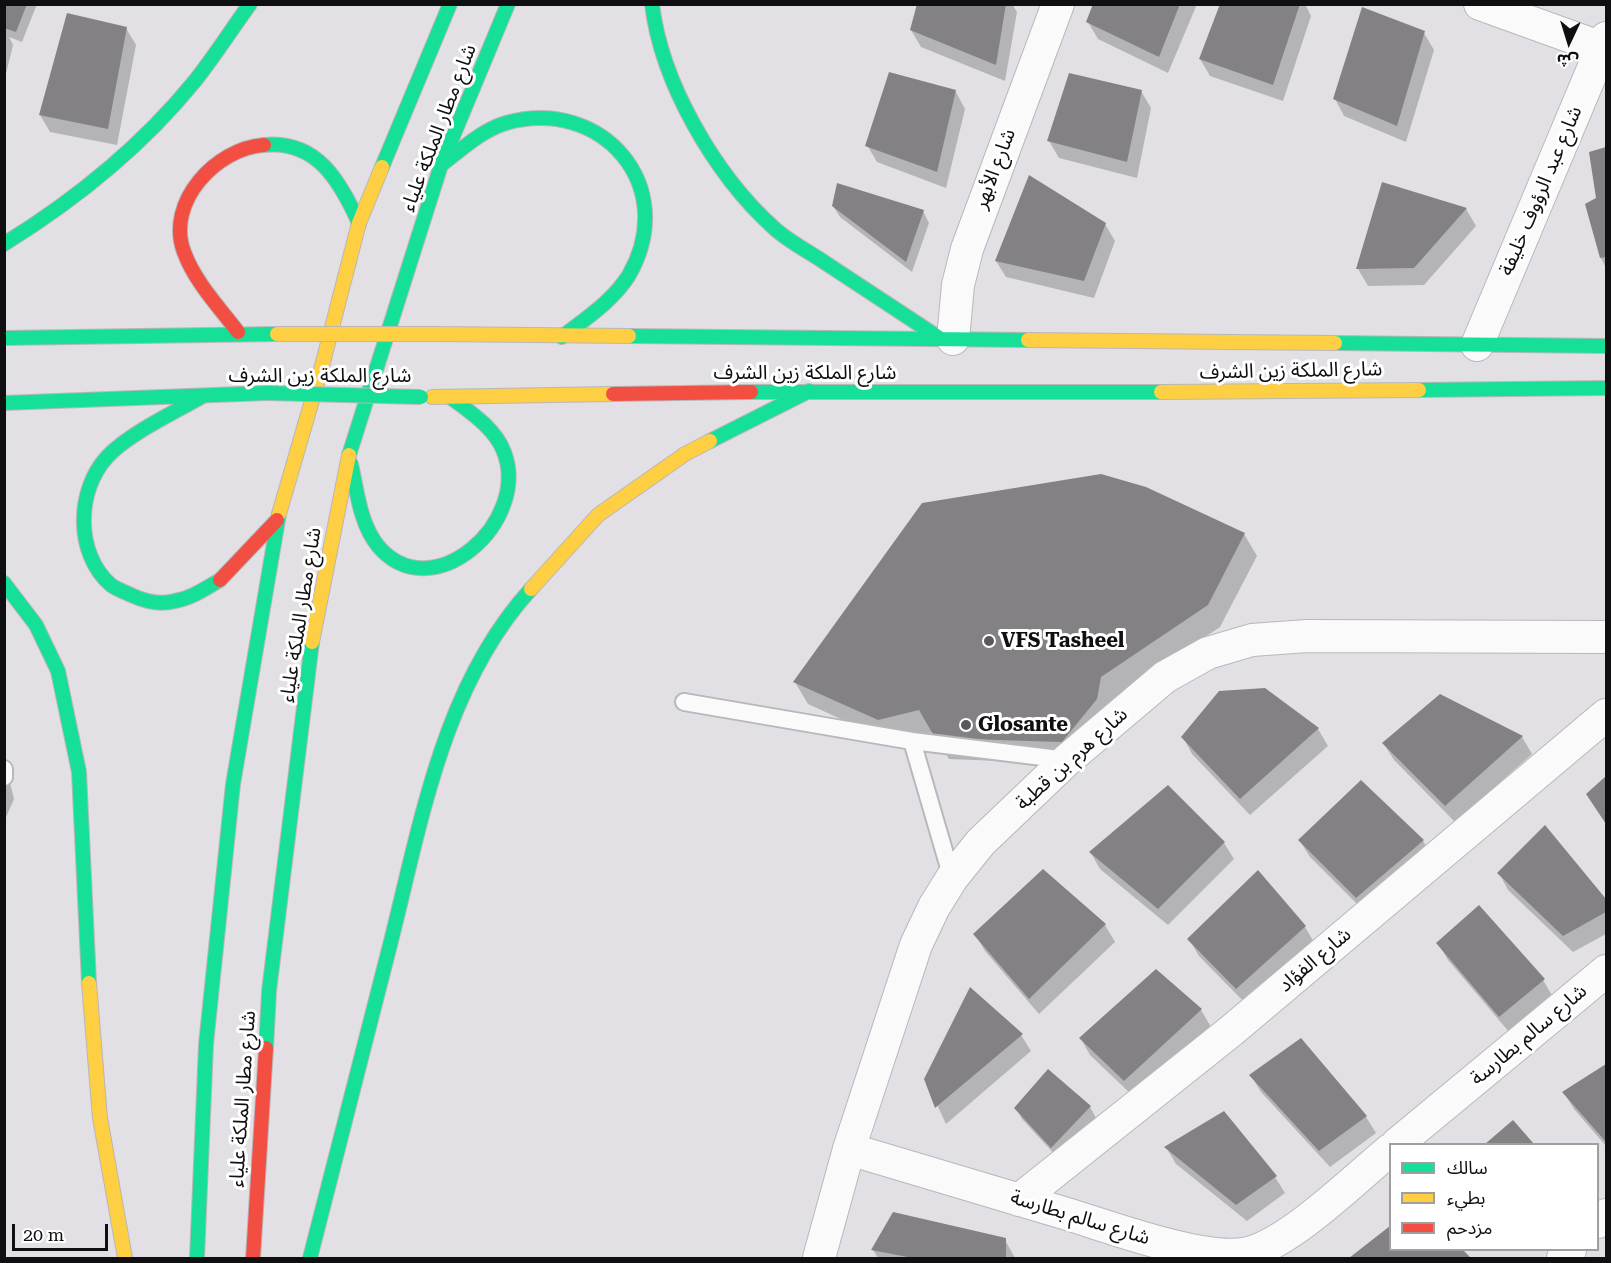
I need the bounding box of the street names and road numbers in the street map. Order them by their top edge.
street label: شارع مطار الملكة علياء [396,41,482,215]
street label: شارع عبد الرؤوف خليفة [1494,103,1588,279]
street label: شارع الأبهر [969,126,1021,212]
street label: شارع الملكة زين الشرف [1199,357,1383,385]
street label: شارع الملكة زين الشرف [714,361,896,385]
street label: شارع الملكة زين الشرف [229,364,411,388]
street label: شارع مطار الملكة علياء [275,526,327,704]
street label: شارع هرم بن قطبة [1011,703,1133,815]
street label: شارع الفؤاد [1274,923,1356,997]
street label: شارع سالم بطارسة [1466,979,1592,1091]
street label: شارع مطار الملكة علياء [225,1010,261,1188]
street label: شارع سالم بطارسة [1007,1185,1153,1251]

